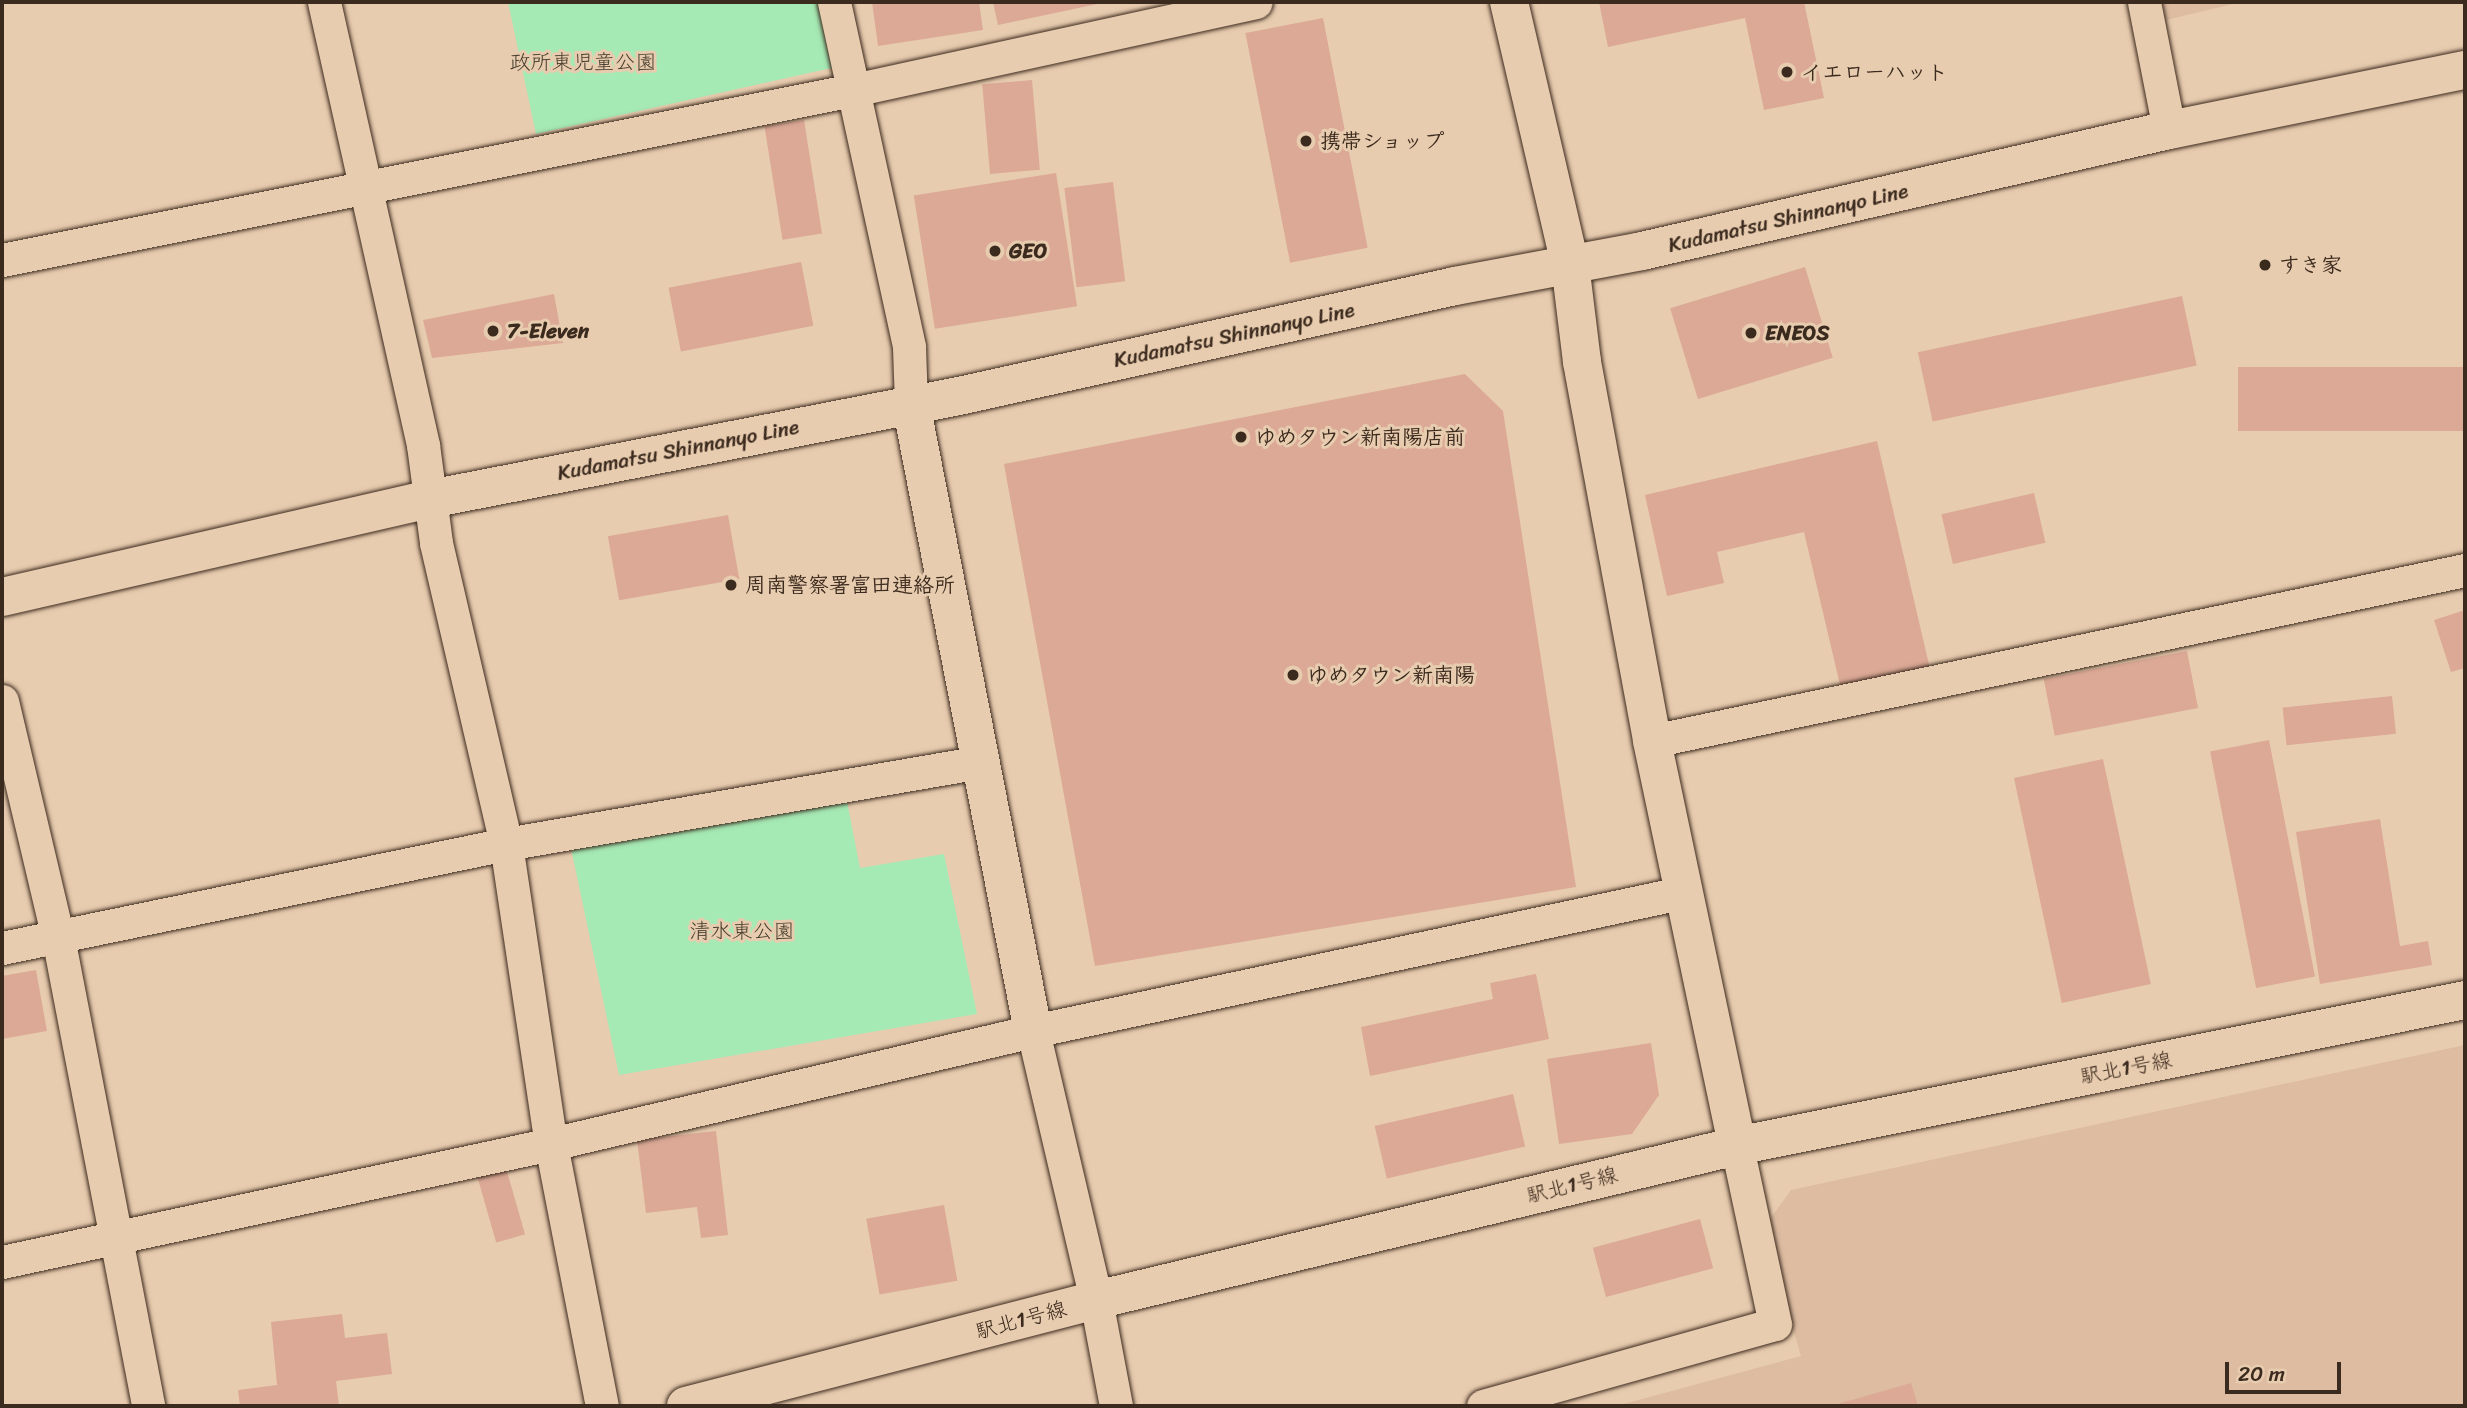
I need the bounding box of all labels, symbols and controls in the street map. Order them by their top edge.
park label: 政所東児童公園 [510,49,656,75]
place label: イエローハット [1801,59,1948,85]
marker: イエローハット [1779,64,1795,80]
place label: 携帯ショップ [1320,128,1446,154]
marker: 携帯ショップ [1298,133,1314,149]
street label: Kudamatsu Shinnanyo Line [1665,178,1911,258]
place label: GEO [1009,238,1047,264]
marker: GEO [987,243,1003,259]
place label: すき家 [2279,252,2342,278]
marker: すき家 [2257,257,2273,273]
street label: Kudamatsu Shinnanyo Line [1111,297,1357,373]
place label: 7-Eleven [507,318,589,344]
place label: ENEOS [1765,320,1830,346]
marker: 7-Eleven [485,323,501,339]
marker: ENEOS [1743,325,1759,341]
street label: Kudamatsu Shinnanyo Line [555,414,801,486]
place label: ゆめタウン新南陽店前 [1255,424,1465,450]
marker: ゆめタウン新南陽店前 [1233,429,1249,445]
place label: 周南警察署富田連絡所 [745,572,955,598]
marker: 周南警察署富田連絡所 [723,577,739,593]
place label: ゆめタウン新南陽 [1307,662,1475,688]
marker: ゆめタウン新南陽 [1285,667,1301,683]
park label: 清水東公園 [690,918,794,944]
street label: 駅北1号線 [2078,1047,2174,1089]
street label: 駅北1号線 [1524,1162,1620,1208]
street label: 駅北1号線 [973,1296,1069,1344]
scale bar [2229,1348,2344,1392]
text: 20 m [2238,1355,2285,1393]

